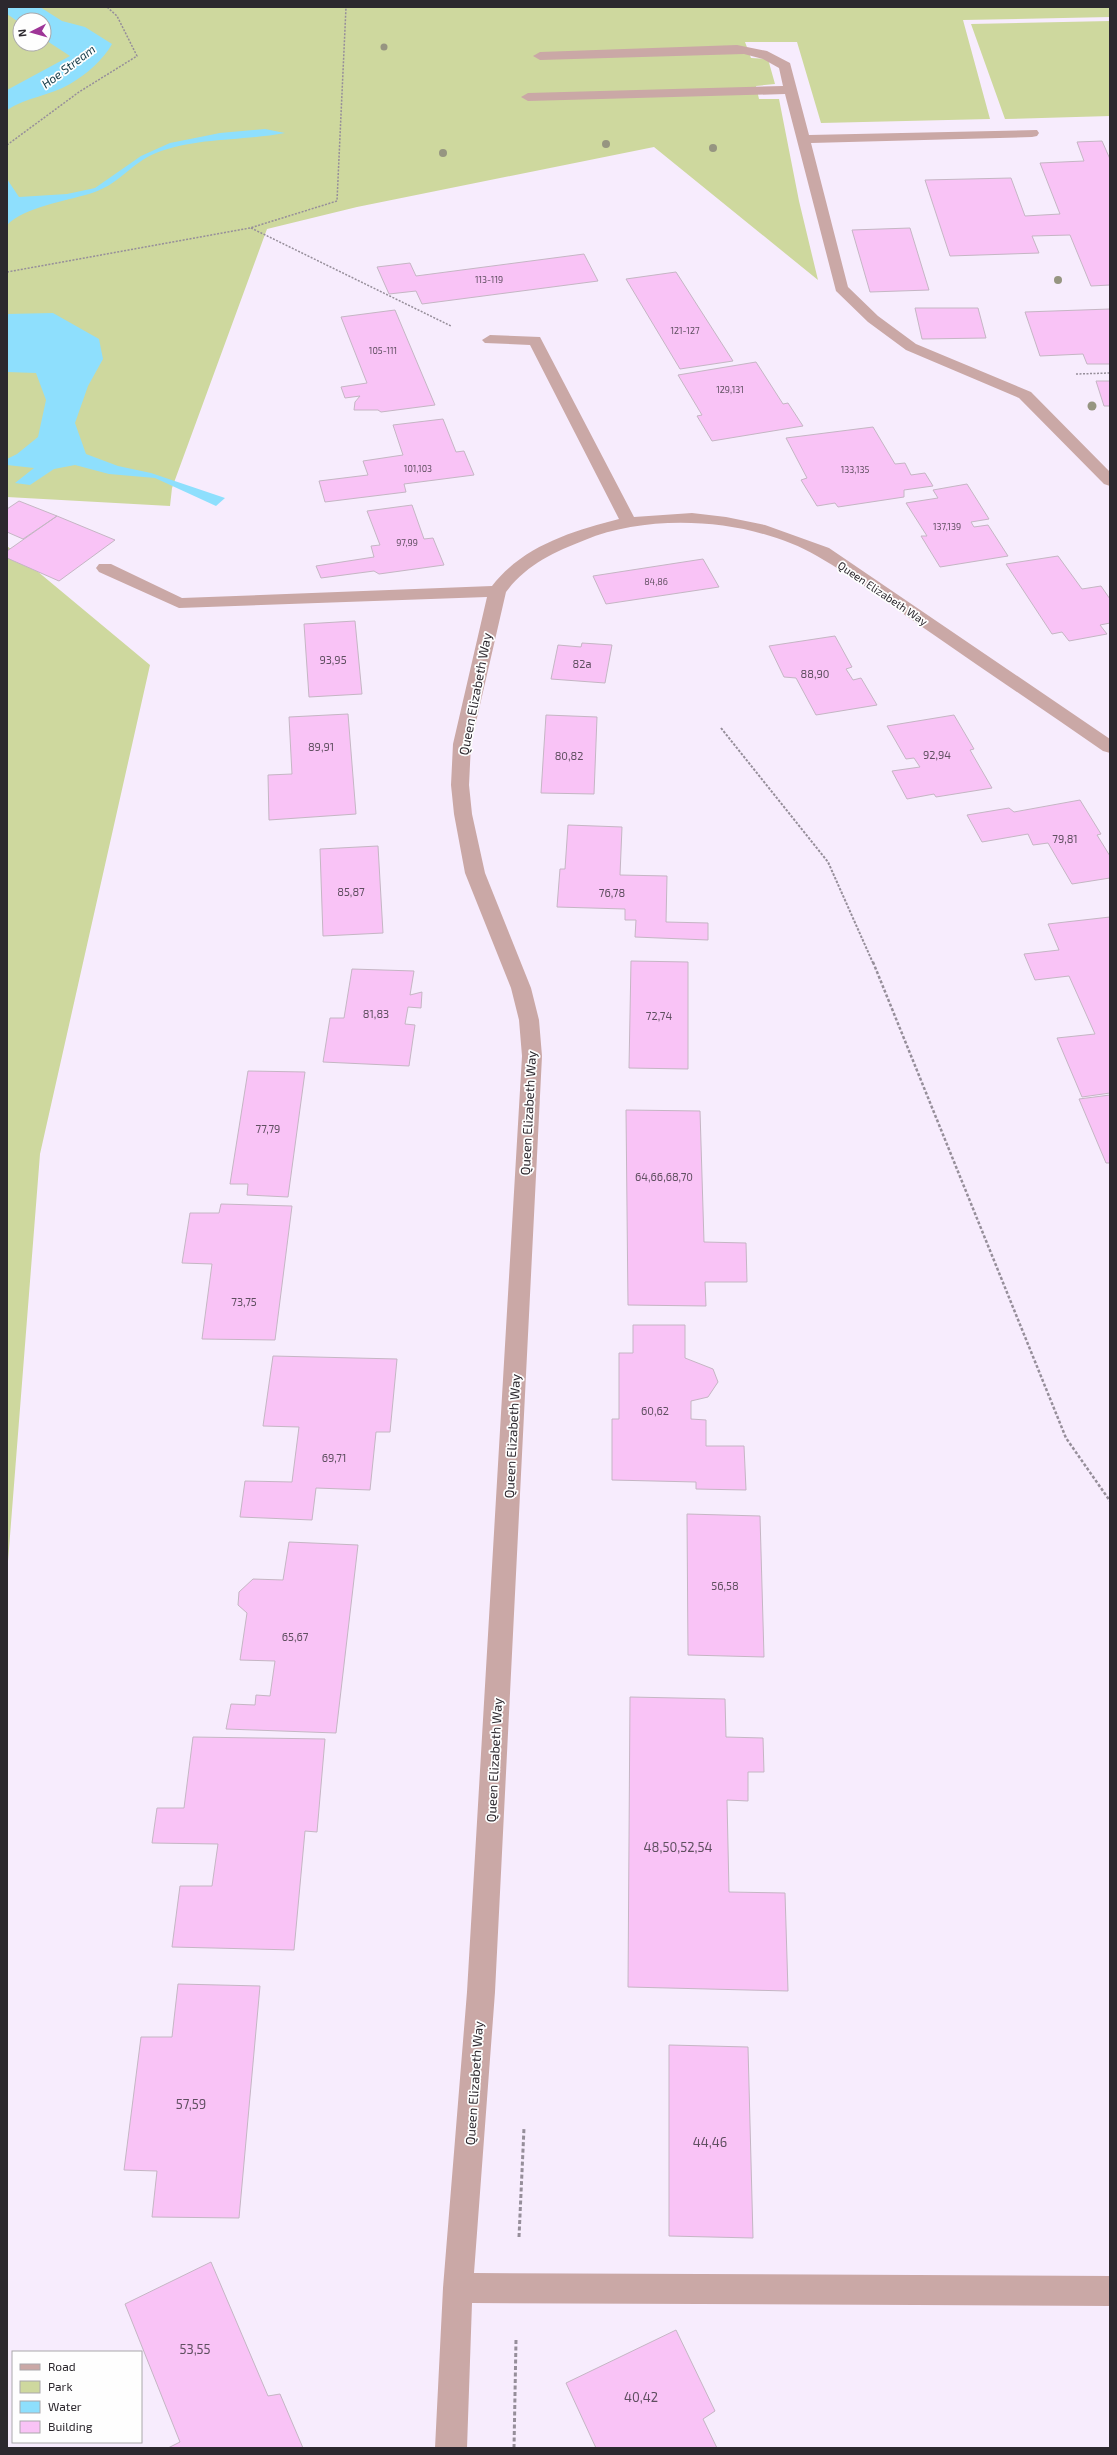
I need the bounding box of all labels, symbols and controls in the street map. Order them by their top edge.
north arrow [12,12,52,52]
text: N [15,28,28,38]
water label: Hoe Stream [38,41,98,91]
house number: 113-119 [475,274,503,285]
house number: 121-127 [670,325,700,336]
house number: 105-111 [369,345,397,356]
house number: 129,131 [716,384,744,395]
house number: 101,103 [404,463,432,474]
house number: 133,135 [841,464,870,475]
house number: 137,139 [933,521,961,532]
house number: 97,99 [396,537,418,548]
street label: Queen Elizabeth Way [835,558,930,629]
house number: 84,86 [644,576,668,587]
street label: Queen Elizabeth Way [455,631,495,757]
house number: 93,95 [319,653,347,666]
house number: 82a [573,657,591,670]
house number: 88,90 [801,667,829,680]
house number: 89,91 [308,740,334,753]
house number: 92,94 [923,748,951,761]
house number: 80,82 [555,749,583,762]
house number: 79,81 [1052,832,1078,845]
house number: 85,87 [337,885,365,898]
house number: 76,78 [599,886,625,899]
house number: 81,83 [363,1007,389,1020]
house number: 72,74 [646,1009,672,1022]
street label: Queen Elizabeth Way [517,1050,539,1176]
house number: 77,79 [256,1122,280,1135]
house number: 64,66,68,70 [635,1170,693,1183]
house number: 73,75 [231,1295,257,1308]
street label: Queen Elizabeth Way [501,1373,523,1499]
house number: 60,62 [641,1404,669,1417]
house number: 69,71 [322,1451,346,1464]
house number: 56,58 [711,1579,739,1592]
house number: 65,67 [282,1630,309,1643]
street label: Queen Elizabeth Way [483,1697,505,1823]
house number: 48,50,52,54 [644,1839,712,1855]
street label: Queen Elizabeth Way [462,2020,486,2146]
house number: 57,59 [176,2096,206,2112]
house number: 44,46 [693,2134,727,2150]
house number: 53,55 [179,2341,211,2357]
legend [12,2351,142,2443]
text: Road [48,2359,76,2373]
text: Park [48,2379,73,2393]
house number: 40,42 [624,2389,658,2405]
text: Water [48,2399,82,2413]
text: Building [48,2419,93,2433]

